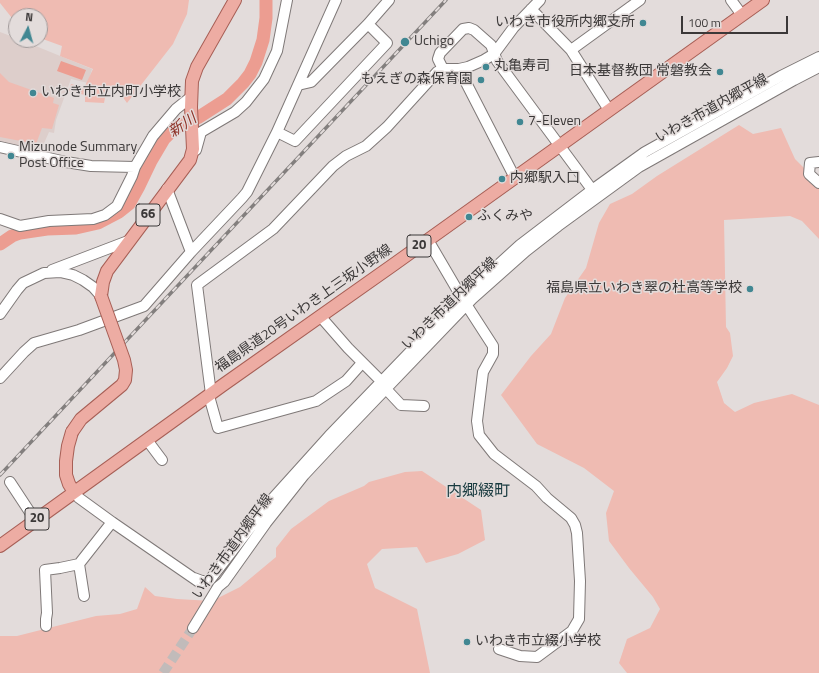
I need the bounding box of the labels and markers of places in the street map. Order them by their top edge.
place label: いわき市役所内郷支所 [495,15,635,31]
marker: いわき市役所内郷支所 [638,18,648,28]
place label: Uchigo [414,34,454,50]
marker: Uchigo [399,36,411,48]
place label: 丸亀寿司 [494,59,550,75]
marker: 丸亀寿司 [481,62,491,72]
place label: 日本基督教団 常磐教会 [569,64,712,80]
marker: 日本基督教団 常磐教会 [715,67,725,77]
place label: もえぎの森保育園 [361,72,473,88]
marker: もえぎの森保育園 [476,75,486,85]
place label: いわき市立内町小学校 [41,85,181,101]
marker: いわき市立内町小学校 [28,88,38,98]
place label: 7-Eleven [528,114,581,130]
marker: 7-Eleven [515,117,525,127]
place label: Mizunode Summary Post Office [19,140,137,172]
marker: Mizunode Summary Post Office [6,151,16,161]
place label: 内郷駅入口 [510,171,580,187]
marker: 内郷駅入口 [497,174,507,184]
place label: ふくみや [477,209,533,225]
marker: ふくみや [464,212,474,222]
place label: 福島県立いわき翠の杜高等学校 [546,281,742,297]
marker: 福島県立いわき翠の杜高等学校 [745,284,755,294]
place label: いわき市立綴小学校 [475,634,601,650]
marker: いわき市立綴小学校 [462,637,472,647]

